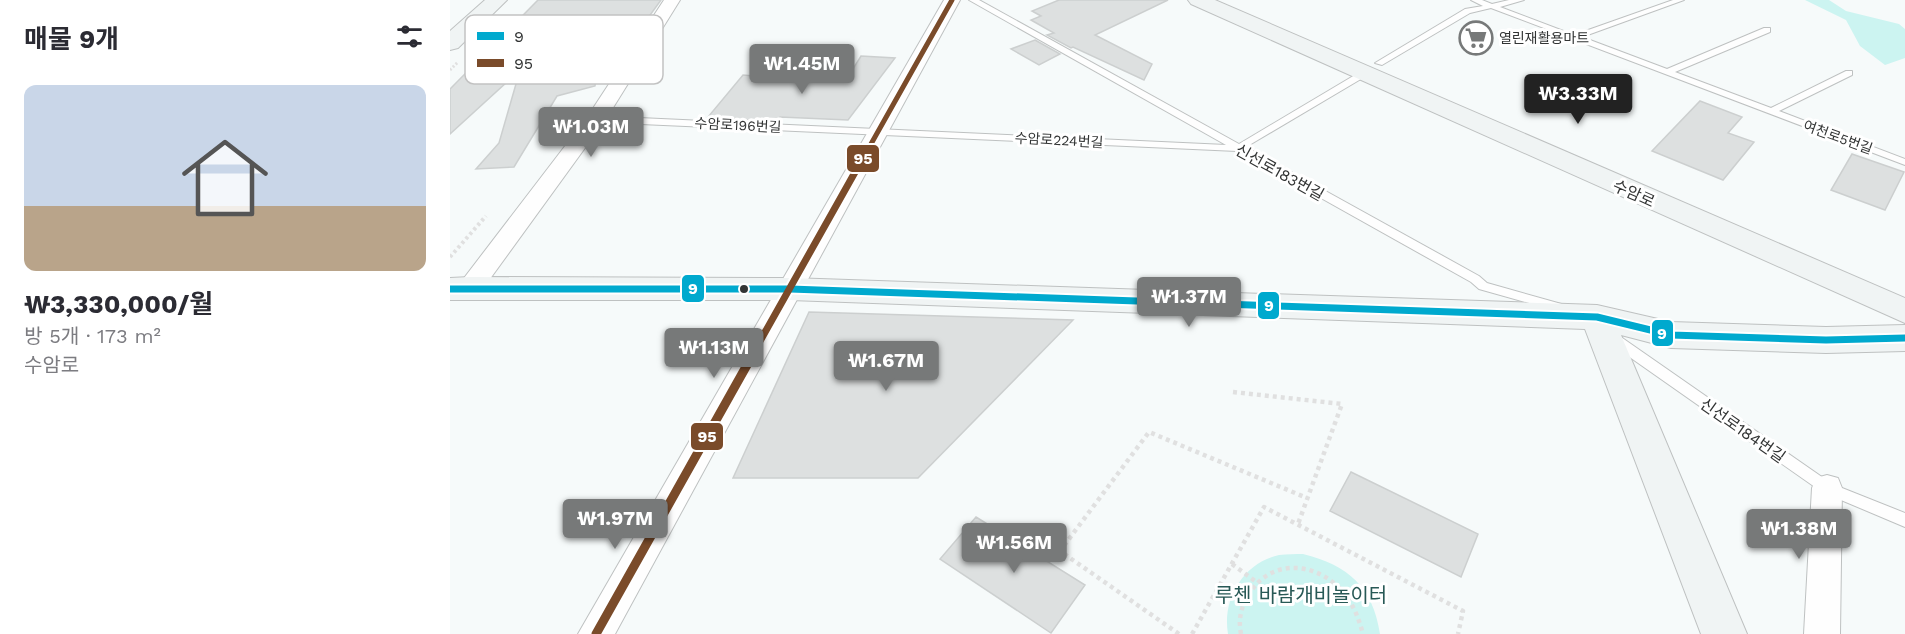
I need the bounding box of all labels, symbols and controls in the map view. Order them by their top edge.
legend [465,15,663,84]
icon: filters [393,20,426,53]
supermarket icon: 열린재활용마트 [1458,20,1494,56]
text: 매물 9개 [24,24,119,54]
text: 9 [514,27,524,46]
place label: 열린재활용마트 [1499,30,1589,46]
pin: ₩1.45M [753,44,851,95]
text: ₩1.45M [763,51,841,75]
text: 95 [514,54,533,73]
pin: ₩3.33M [1529,74,1627,125]
text: ₩3.33M [1538,81,1618,105]
pin: ₩1.03M [542,107,640,158]
text: ₩1.03M [553,114,629,138]
street label: 수암로196번길 [694,115,782,135]
street label: 여천로5번길 [1801,117,1875,157]
icon: home [171,124,279,232]
street label: 수암로224번길 [1014,130,1104,150]
street label: 신선로183번길 [1232,140,1328,205]
line badge: 95 [846,144,880,173]
text: 95 [853,149,873,168]
street label: 수암로 [1610,176,1658,211]
line badge: 9 [681,274,705,303]
pin: ₩1.37M [1140,277,1238,328]
text: 9 [688,279,698,298]
unlabelled marker [738,283,750,295]
text: ₩1.37M [1151,284,1227,308]
text: ₩3,330,000/월 [24,289,213,319]
line badge: 9 [1257,291,1280,320]
text: 9 [1264,296,1274,315]
line badge: 9 [1651,319,1674,347]
text: 방 5개 · 173 m² [24,324,161,348]
text: 9 [1657,324,1667,343]
pin: ₩1.13M [665,328,763,379]
text: ₩1.13M [678,335,750,359]
pin: ₩1.67M [837,341,935,392]
text: ₩1.67M [848,348,924,372]
text: 수암로 [24,353,79,377]
street label: 신선로184번길 [1697,394,1789,467]
line badge: 95 [690,422,724,451]
text: 95 [697,427,717,446]
pin: ₩1.97M [566,499,664,550]
text: ₩1.97M [577,506,653,530]
pin: ₩1.38M [1750,509,1848,560]
text: ₩1.38M [1761,516,1837,540]
pin: ₩1.56M [965,523,1063,574]
text: ₩1.56M [976,530,1052,554]
park label: 루첸 바람개비놀이터 [1215,583,1387,607]

